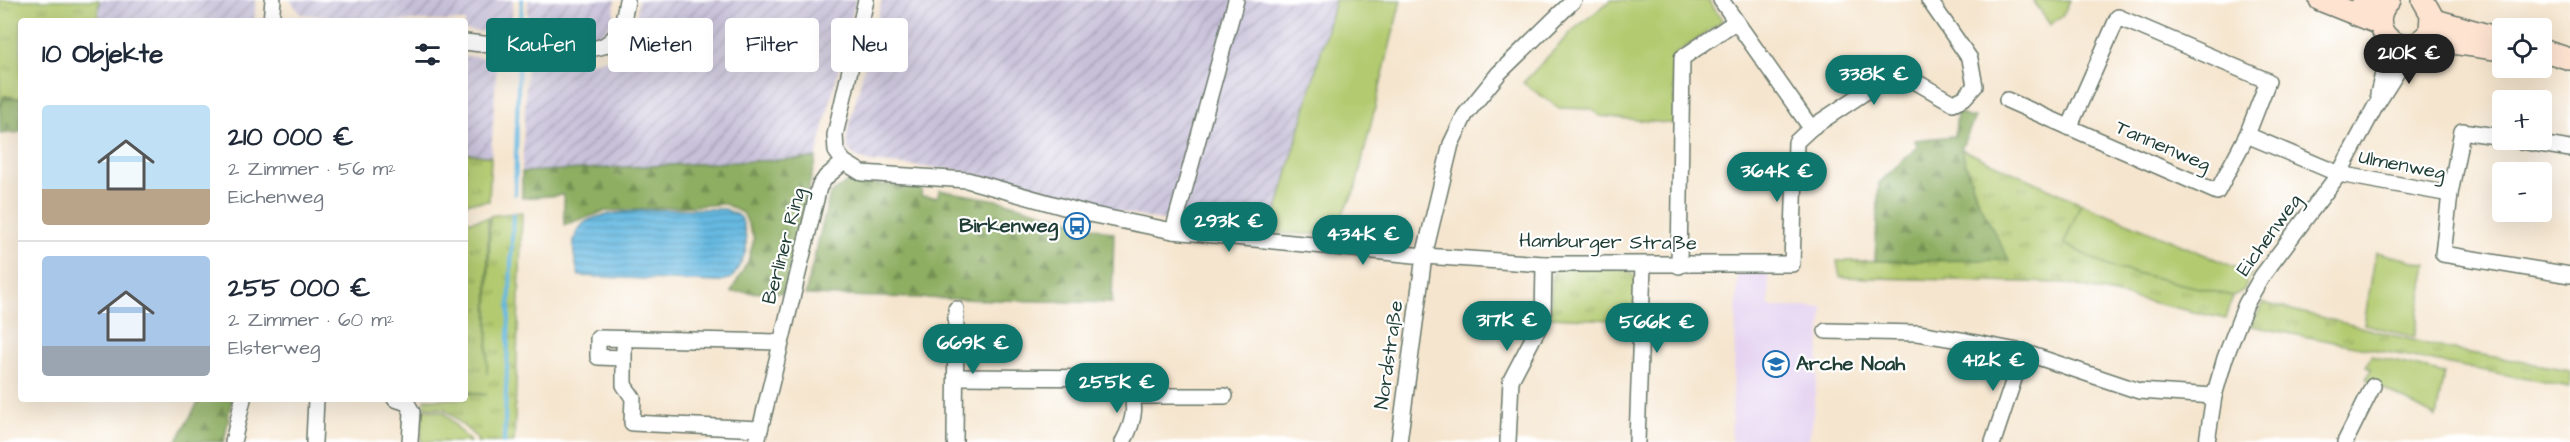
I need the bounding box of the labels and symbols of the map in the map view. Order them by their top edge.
pin: 210K € [2360,34,2458,85]
pin: 338K € [1825,55,1923,106]
street label: Tannenweg [2111,113,2215,179]
street label: Ulmenweg [2356,143,2448,188]
pin: 364K € [1728,152,1826,203]
street label: Berliner Ring [755,185,814,308]
street label: Eichenweg [2230,188,2309,282]
pin: 293K € [1180,202,1278,253]
bus stop icon: Birkenweg [1062,211,1092,241]
place label: Birkenweg [959,212,1059,241]
pin: 434K € [1314,215,1412,266]
street label: Hamburger Straße [1519,226,1697,259]
street label: Nordstraße [1368,299,1411,411]
pin: 317K € [1458,301,1556,352]
pin: 566K € [1608,303,1706,354]
pin: 669K € [924,324,1022,375]
pin: 412K € [1944,341,2042,392]
school or university icon: Arche Noah [1761,349,1791,379]
place label: Arche Noah [1796,350,1906,378]
pin: 255K € [1068,363,1166,414]

